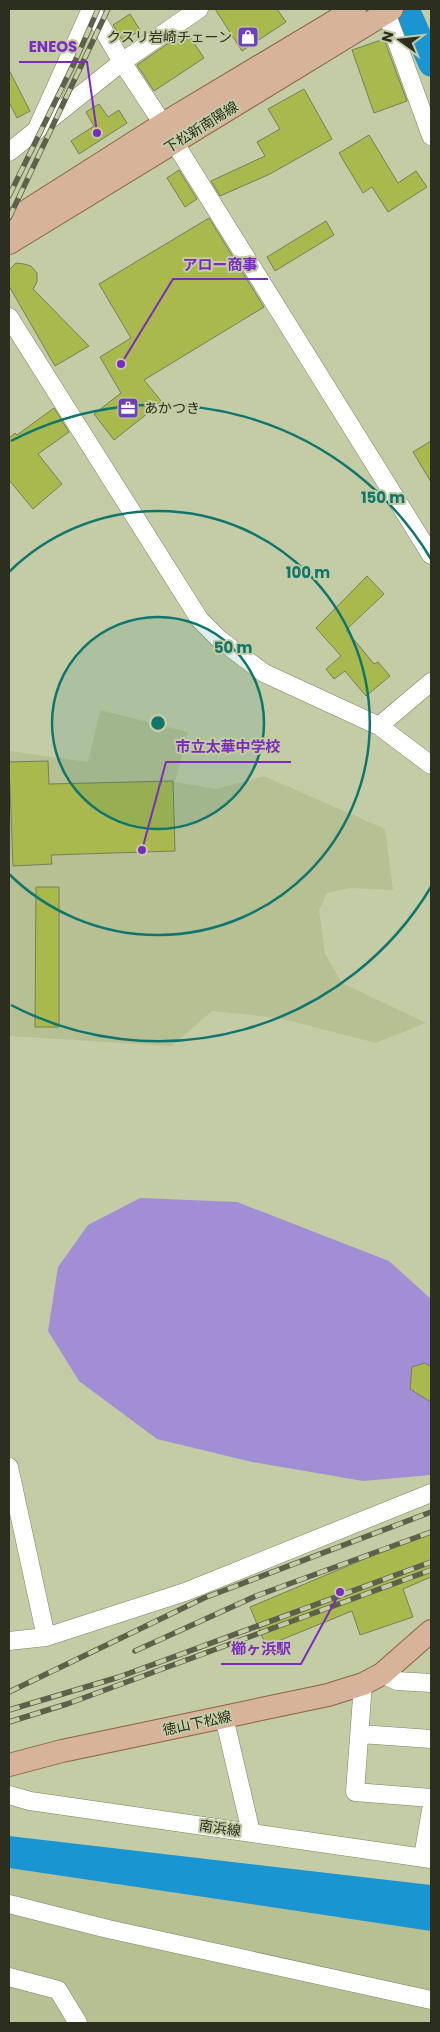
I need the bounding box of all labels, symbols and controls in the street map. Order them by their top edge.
north arrow [375,15,425,65]
shop icon: クスリ岩崎チェーン [236,25,260,49]
place label: クスリ岩崎チェーン [107,27,232,47]
text: N [376,29,398,44]
callout: ENEOS [19,32,87,62]
text: ENEOS [29,36,77,57]
street label: 下松新南陽線 [160,96,242,158]
callout: アロー商事 [173,249,268,279]
text: アロー商事 [182,254,258,275]
office icon: あかつき [116,396,140,420]
place label: あかつき [144,398,200,418]
text: 150 m [361,487,405,508]
text: 100 m [286,562,330,583]
text: 50 m [214,637,252,658]
centre of rings [149,714,167,732]
callout: 市立太華中学校 [166,732,291,762]
text: 市立太華中学校 [175,736,281,757]
callout: 櫛ヶ浜駅 [221,1634,301,1664]
text: 櫛ヶ浜駅 [231,1638,291,1659]
street label: 徳山下松線 [161,1706,233,1740]
street label: 南浜線 [198,1815,242,1841]

